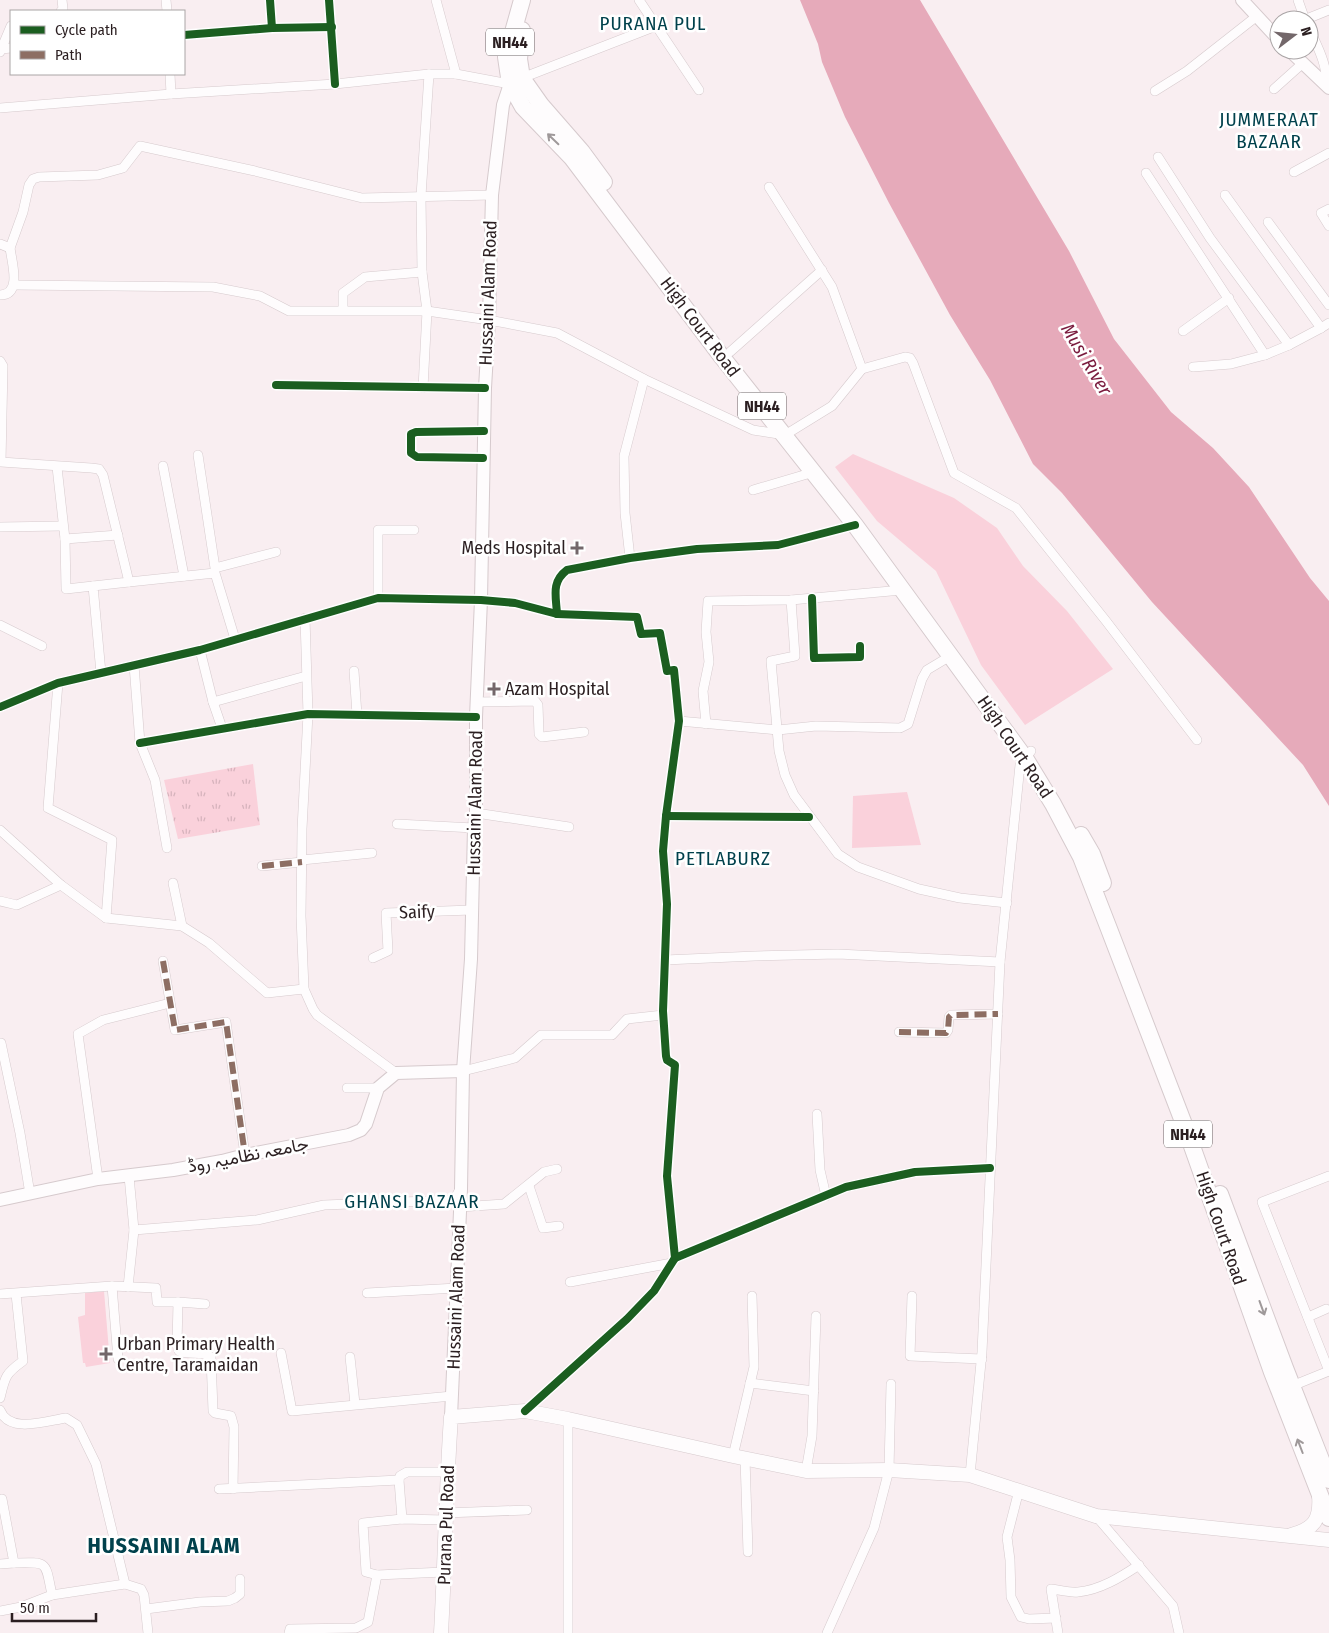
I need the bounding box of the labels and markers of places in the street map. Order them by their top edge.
place label: Meds Hospital [461,537,566,559]
marker: Meds Hospital [570,541,584,555]
place label: Azam Hospital [505,678,610,700]
marker: Azam Hospital [487,682,501,696]
place label: Urban Primary Health Centre, Taramaidan [117,1333,275,1376]
marker: Urban Primary Health Centre, Taramaidan [99,1347,113,1361]

